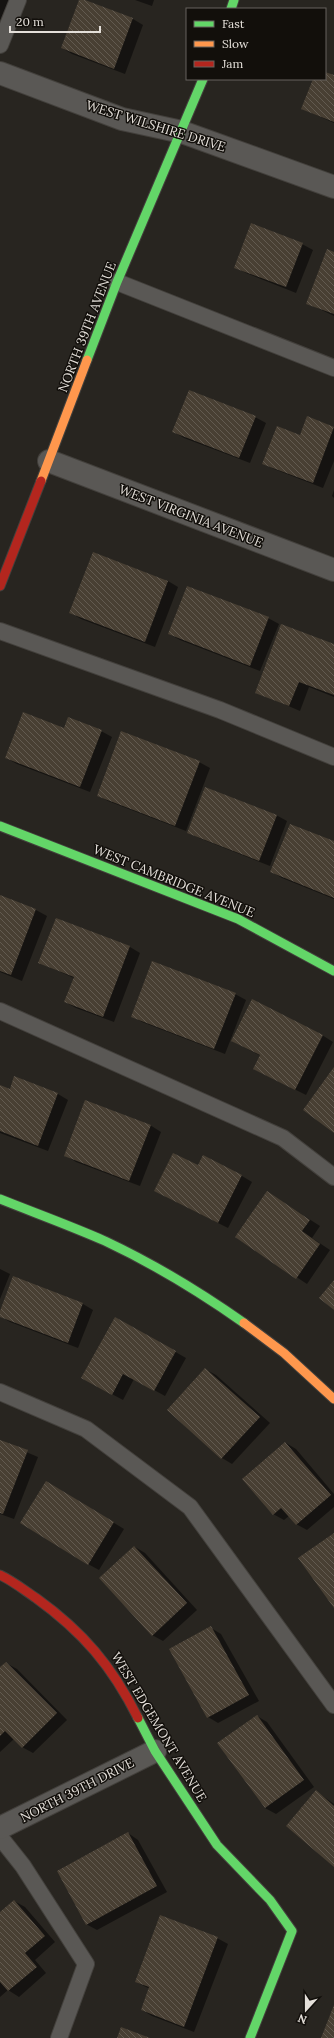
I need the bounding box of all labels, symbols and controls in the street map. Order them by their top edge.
scale bar [10,8,100,34]
legend [186,8,326,80]
text: 20 m [16,14,44,29]
text: Fast [222,16,245,31]
text: Slow [222,36,249,51]
text: Jam [221,56,243,71]
street label: WEST WILSHIRE DRIVE [84,97,228,155]
street label: NORTH 39TH AVENUE [54,259,120,395]
street label: WEST VIRGINIA AVENUE [116,481,266,551]
street label: WEST CAMBRIDGE AVENUE [91,841,257,921]
street label: WEST EDGEMONT AVENUE [108,1649,210,1805]
street label: NORTH 39TH DRIVE [17,1754,137,1826]
north arrow [286,1990,326,2030]
text: N [295,2011,309,2027]

